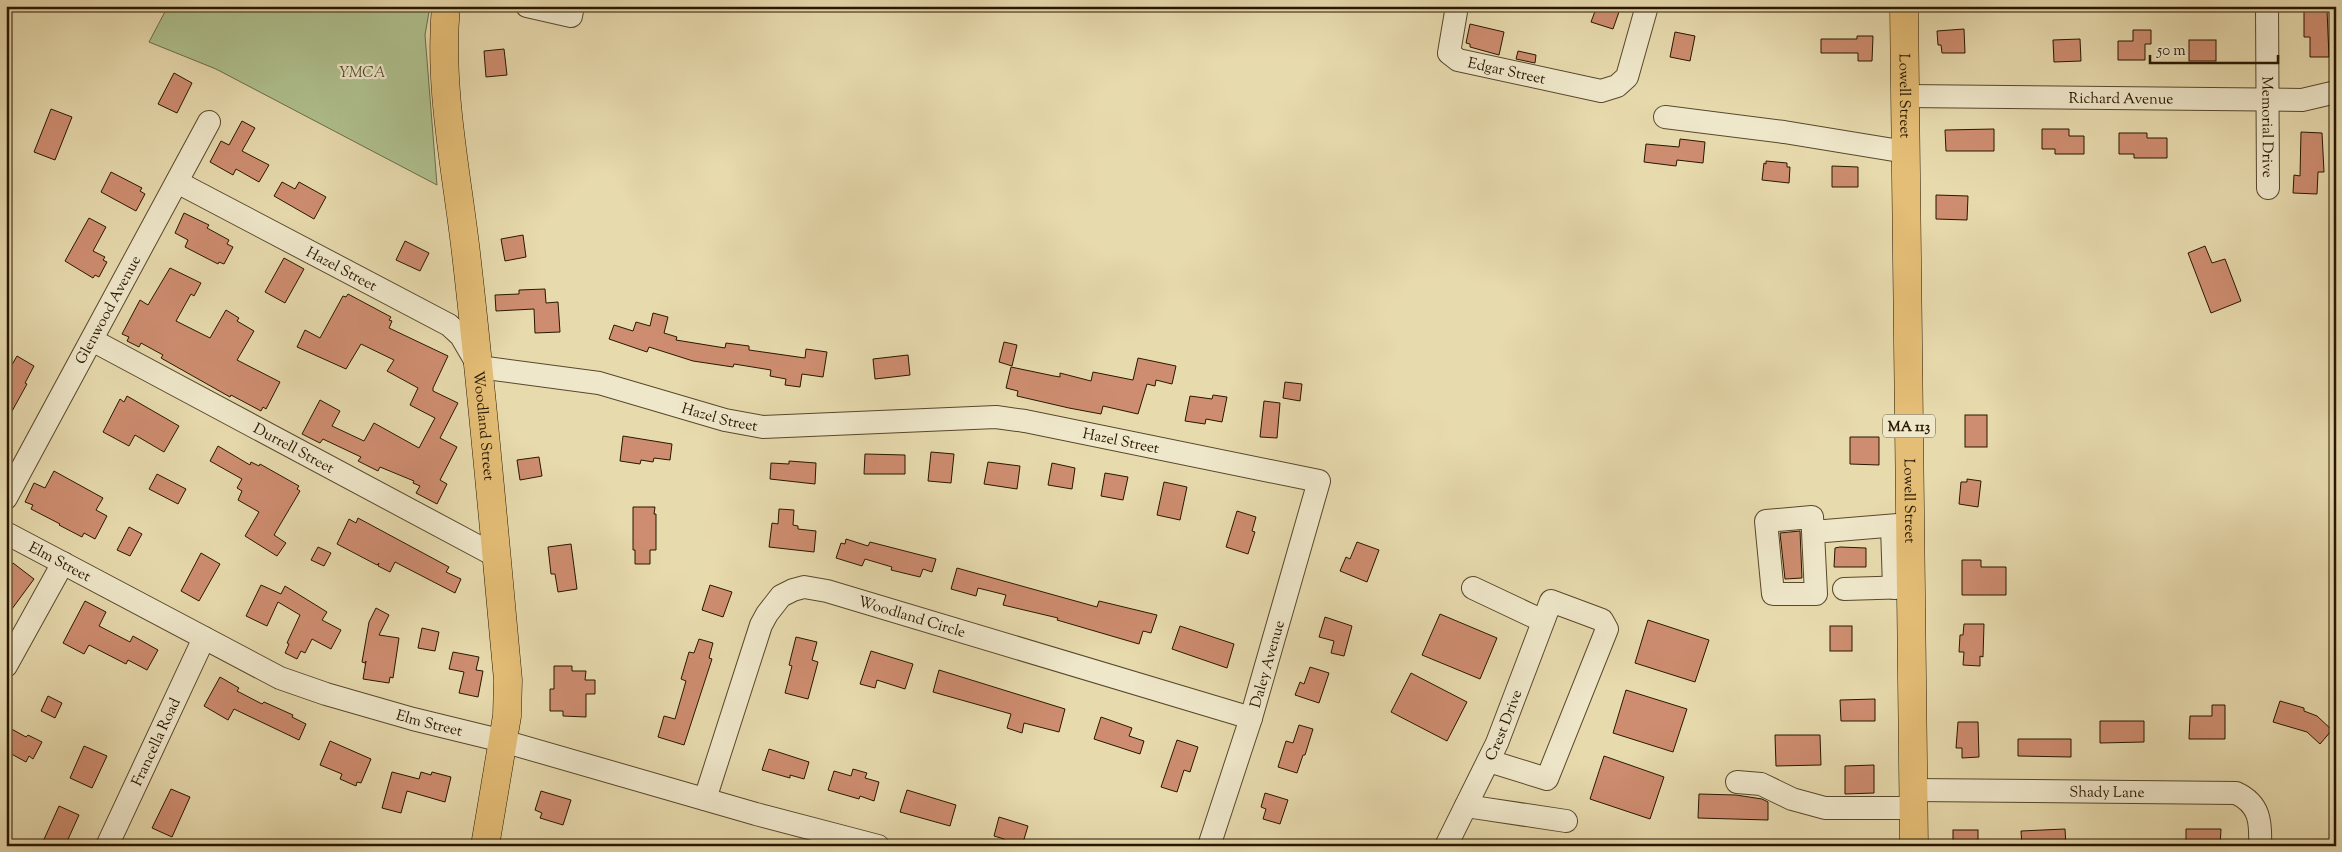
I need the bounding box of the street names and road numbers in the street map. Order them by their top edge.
street label: Edgar Street [1466,53,1547,91]
street label: Lowell Street [1893,53,1915,139]
street label: Memorial Drive [2255,76,2277,178]
street label: Richard Avenue [2069,89,2173,111]
street label: Hazel Street [302,243,380,297]
street label: Glenwood Avenue [71,252,147,369]
street label: Woodland Street [467,370,499,482]
street label: Hazel Street [679,399,759,438]
road number: MA 113 [1883,414,1935,438]
street label: Durrell Street [249,419,337,480]
street label: Hazel Street [1081,424,1161,460]
street label: Lowell Street [1897,458,1919,544]
street label: Elm Street [24,538,94,588]
street label: Woodland Circle [855,592,968,644]
street label: Daley Avenue [1246,618,1291,711]
street label: Crest Drive [1481,687,1528,765]
street label: Francella Road [127,694,187,790]
street label: Elm Street [393,706,464,743]
street label: Shady Lane [2069,782,2145,804]

